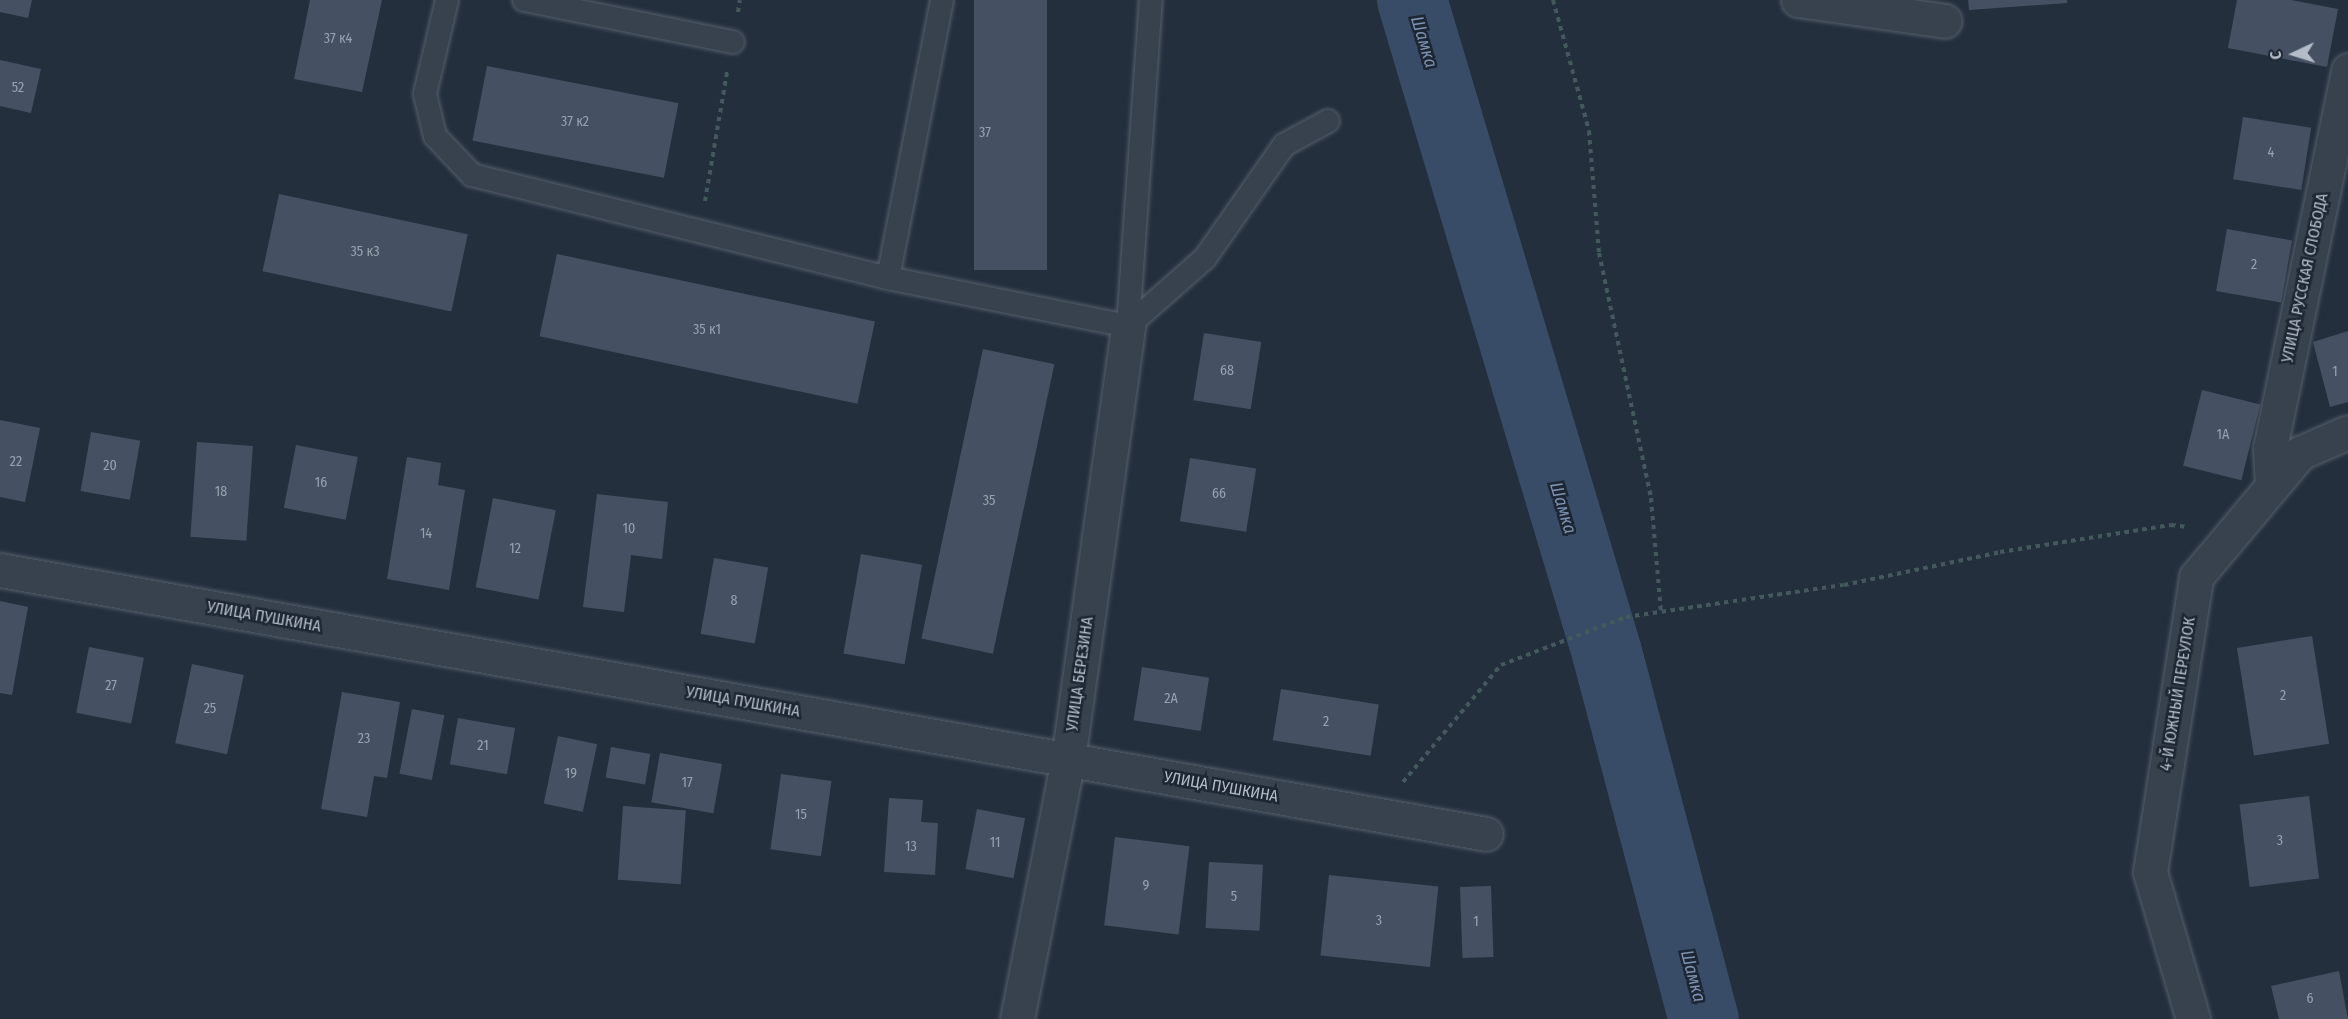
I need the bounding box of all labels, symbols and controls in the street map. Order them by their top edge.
water label: Шамка [1406,14,1442,70]
north arrow [2264,24,2324,84]
house number: 37 к4 [324,31,352,47]
text: С [2266,50,2285,60]
house number: 52 [12,80,24,96]
house number: 37 к2 [561,114,589,130]
house number: 37 [979,125,991,141]
house number: 4 [2268,145,2274,161]
street label: УЛИЦА РУССКАЯ СЛОБОДА [2278,192,2332,364]
house number: 35 к3 [351,244,379,260]
house number: 2 [2251,257,2257,273]
house number: 35 к1 [693,322,721,338]
house number: 68 [1220,363,1234,379]
house number: 1 [2332,364,2338,380]
house number: 1А [2217,427,2229,443]
house number: 22 [10,454,22,470]
house number: 20 [103,458,117,474]
house number: 16 [315,475,327,491]
water label: Шамка [1545,480,1581,536]
house number: 18 [215,484,227,500]
house number: 66 [1212,486,1226,502]
house number: 35 [983,493,995,509]
house number: 10 [623,521,635,537]
house number: 14 [420,526,432,542]
house number: 12 [509,541,521,557]
house number: 8 [731,593,737,609]
street label: УЛИЦА ПУШКИНА [206,598,322,636]
street label: УЛИЦА БЕРЕЗИНА [1062,616,1098,732]
street label: 4-Й ЮЖНЫЙ ПЕРЕУЛОК [2156,616,2200,772]
house number: 27 [105,678,117,694]
street label: УЛИЦА ПУШКИНА [685,683,801,721]
house number: 2 [2280,688,2286,704]
house number: 2А [1164,691,1178,707]
house number: 25 [204,701,216,717]
house number: 2 [1323,714,1329,730]
house number: 23 [358,731,370,747]
house number: 21 [477,738,489,754]
house number: 19 [565,766,577,782]
street label: УЛИЦА ПУШКИНА [1163,768,1279,806]
house number: 17 [681,775,693,791]
house number: 15 [795,807,807,823]
house number: 3 [2277,833,2283,849]
house number: 11 [990,835,1000,851]
house number: 13 [905,839,917,855]
house number: 9 [1143,878,1149,894]
house number: 5 [1231,889,1237,905]
house number: 3 [1376,913,1382,929]
house number: 1 [1473,914,1479,930]
water label: Шамка [1676,948,1710,1004]
house number: 6 [2307,991,2313,1007]

